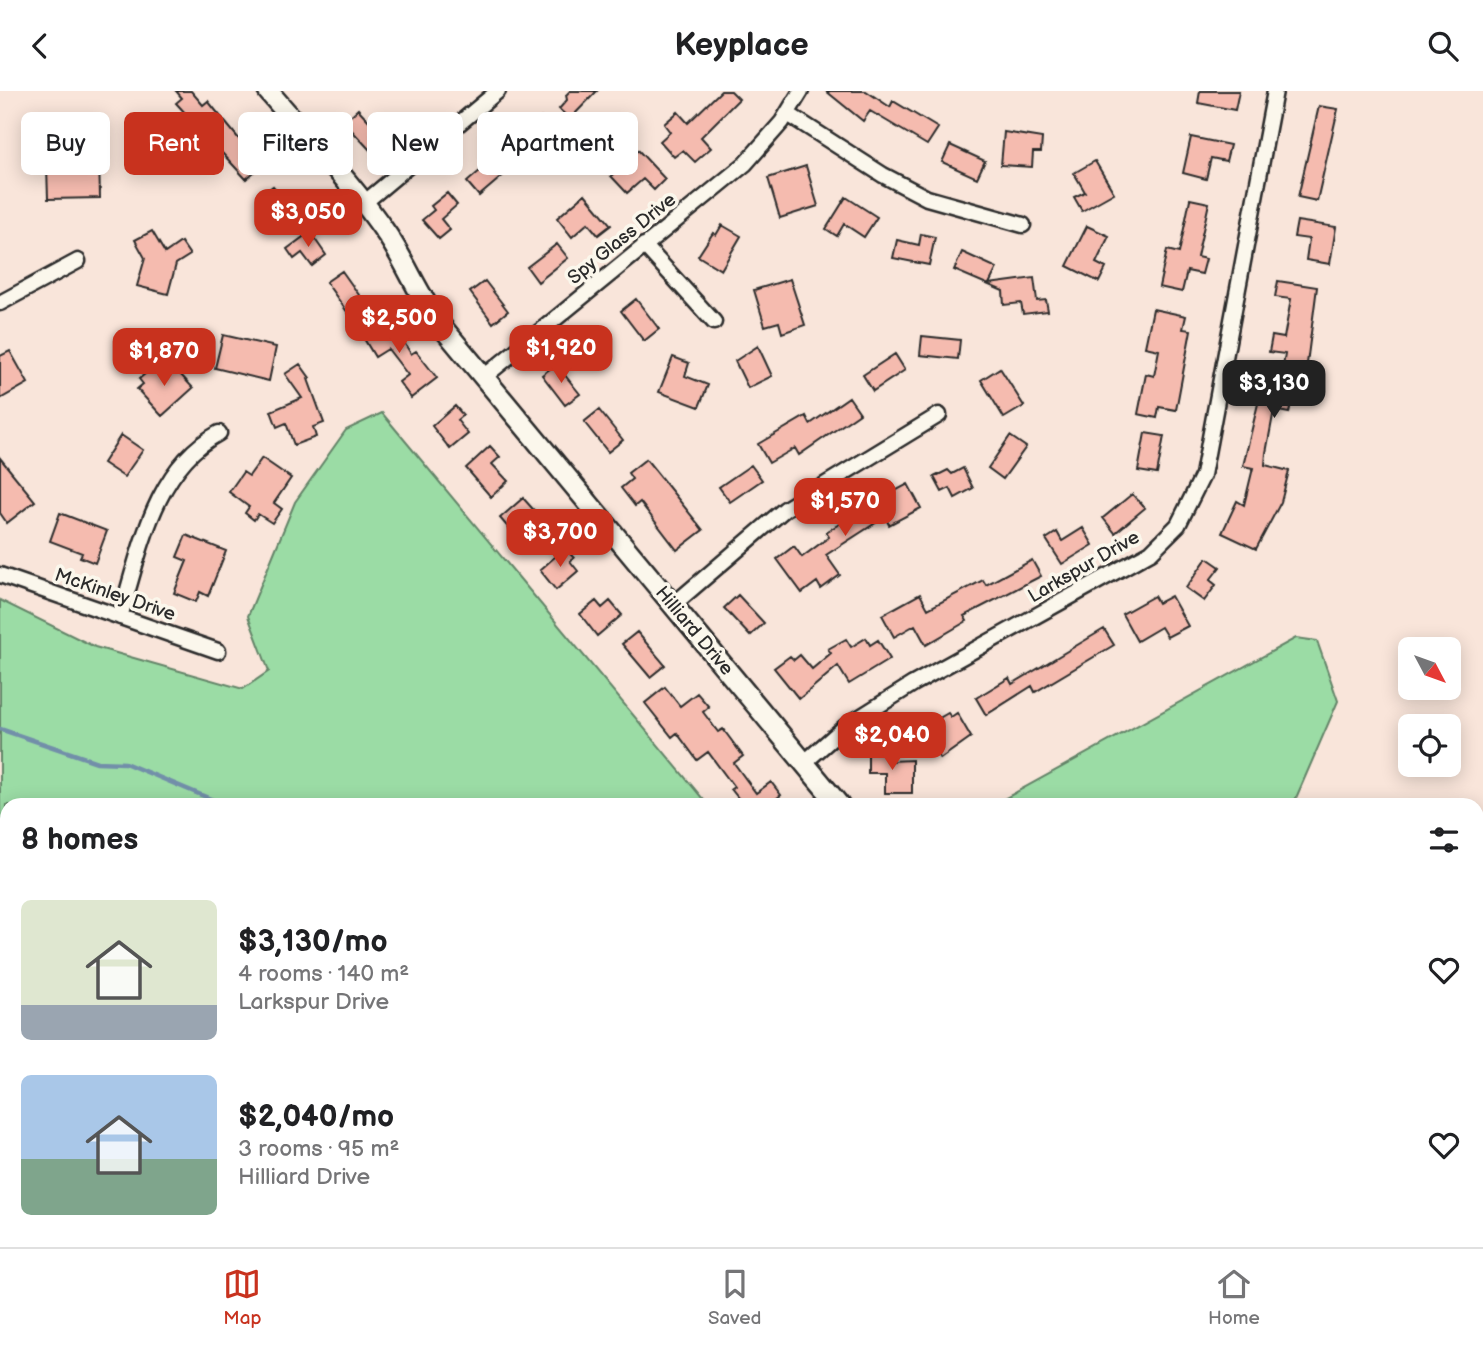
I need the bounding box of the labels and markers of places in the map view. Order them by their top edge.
pin: $3,050 [251,190,365,249]
pin: $2,500 [342,295,456,355]
pin: $1,920 [504,325,618,385]
pin: $1,870 [107,329,221,388]
pin: $3,130 [1217,361,1331,420]
pin: $1,570 [788,479,902,538]
pin: $3,700 [503,510,617,569]
pin: $2,040 [835,713,949,772]

